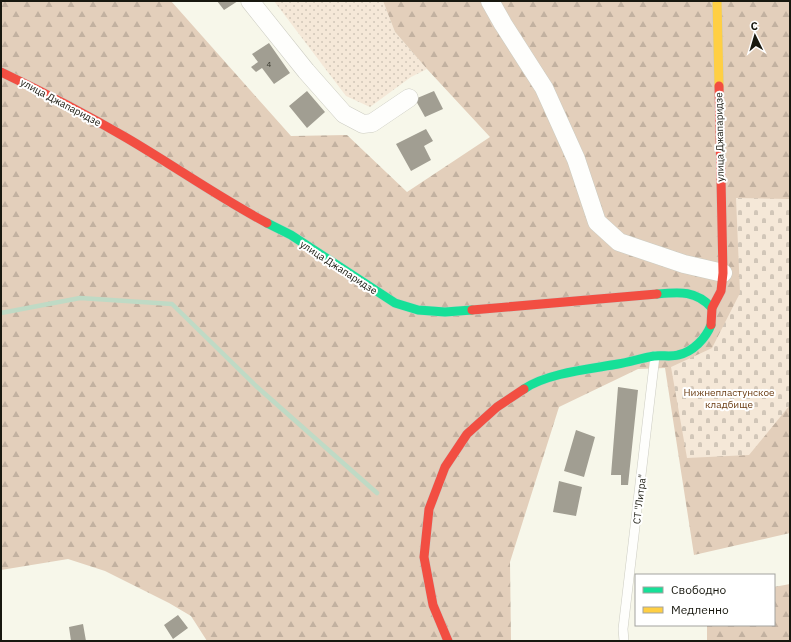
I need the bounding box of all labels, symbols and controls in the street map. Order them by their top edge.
north arrow [735,16,775,56]
text: С [750,19,758,33]
house number: 4 [267,59,272,69]
street label: улица Джапаридзе [18,76,104,129]
street label: улица Джапаридзе [712,92,727,182]
street label: улица Джапаридзе [298,238,380,298]
park label: Нижнепластунское кладбище [684,386,775,411]
street label: СТ "Литра" [630,473,649,525]
legend [635,574,775,626]
text: Свободно [671,582,727,597]
text: Медленно [671,602,729,617]

